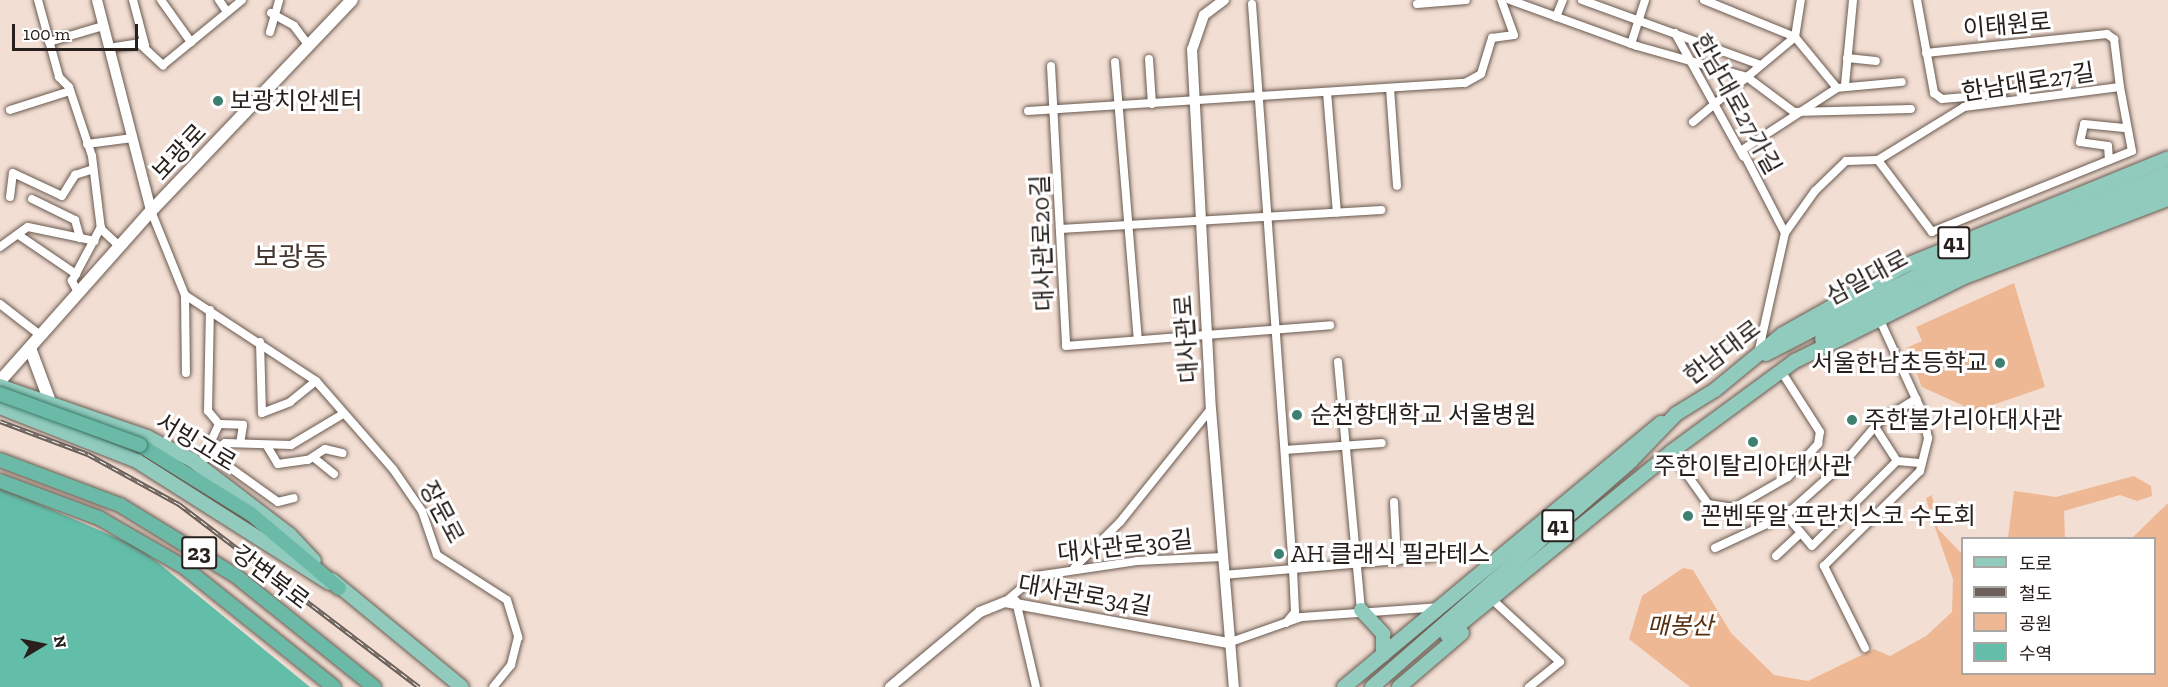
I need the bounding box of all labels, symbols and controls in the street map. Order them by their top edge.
street label: 이태원로 [1962,7,2052,43]
scale bar [15,12,141,50]
text: 100 m [23,23,70,45]
street label: 한남대로27가길 [1687,29,1787,179]
street label: 한남대로27길 [1960,57,2096,107]
place label: 보광치안센터 [230,87,362,115]
marker: 보광치안센터 [211,94,225,108]
street label: 보광로 [146,118,212,186]
street label: 대사관로20길 [1025,174,1059,312]
road number: 41 [1936,224,1972,262]
district label: 보광동 [254,242,328,274]
street label: 삼일대로 [1821,244,1913,310]
street label: 대사관로 [1169,294,1203,384]
street label: 한남대로 [1678,314,1766,390]
place label: 서울한남초등학교 [1811,349,1988,377]
marker: 서울한남초등학교 [1993,356,2007,370]
place label: 순천향대학교 서울병원 [1310,401,1536,429]
marker: 순천향대학교 서울병원 [1288,406,1306,424]
place label: 주한불가리아대사관 [1864,406,2063,434]
street label: 서빙고로 [151,407,241,477]
marker: 주한불가리아대사관 [1845,413,1859,427]
marker: 주한이탈리아대사관 [1746,435,1760,449]
place label: 주한이탈리아대사관 [1654,452,1852,480]
street label: 장문로 [414,476,470,548]
place label: 꼰벤뚜알 프란치스코 수도회 [1700,502,1976,530]
road number: 41 [1540,507,1576,545]
marker: 꼰벤뚜알 프란치스코 수도회 [1681,509,1695,523]
street label: 대사관로30길 [1056,525,1194,567]
road number: 23 [181,534,217,572]
legend [1961,537,2156,675]
street label: 강변북로 [227,539,315,615]
place label: AH 클래식 필라테스 [1291,540,1490,568]
marker: AH 클래식 필라테스 [1272,547,1286,561]
text: 도로 [2019,553,2052,575]
street label: 대사관로34길 [1016,569,1154,621]
text: 철도 [2019,583,2052,605]
park label: 매봉산 [1647,612,1713,640]
text: 공원 [2019,613,2052,635]
north arrow [12,615,72,675]
text: N [50,634,71,649]
text: 수역 [2019,643,2052,665]

